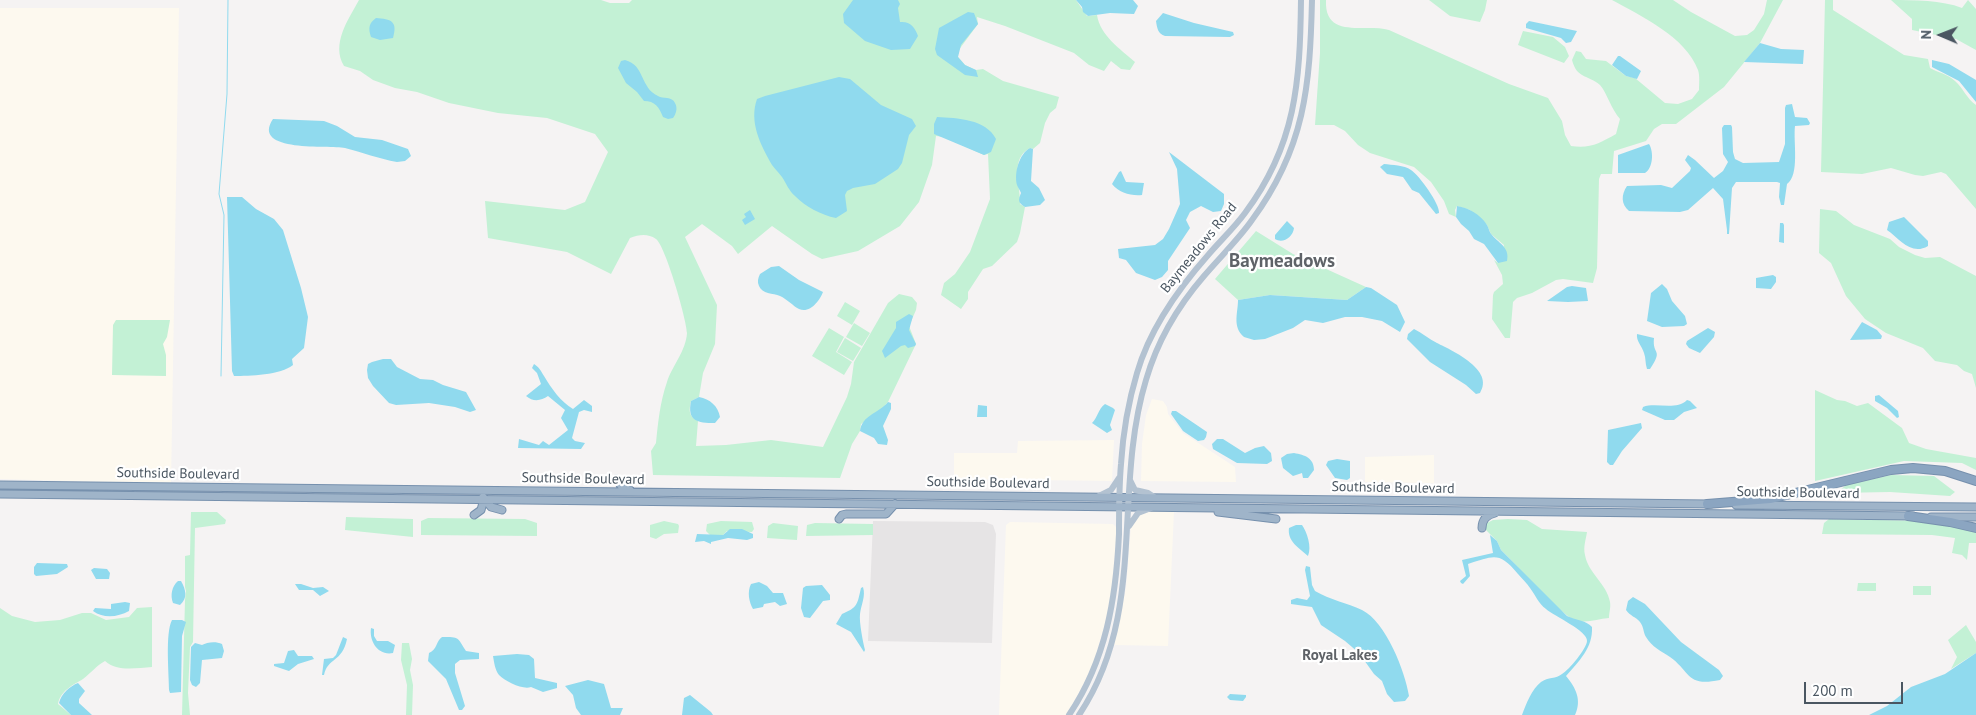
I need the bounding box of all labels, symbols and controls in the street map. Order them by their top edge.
north arrow [1916,10,1966,60]
text: N [1917,30,1935,40]
street label: Baymeadows Road [1157,199,1241,297]
district label: Baymeadows [1229,251,1335,273]
street label: Southside Boulevard [116,465,240,483]
street label: Southside Boulevard [521,470,645,488]
street label: Southside Boulevard [926,474,1050,492]
street label: Southside Boulevard [1331,479,1455,497]
street label: Southside Boulevard [1736,484,1860,502]
district label: Royal Lakes [1302,647,1378,665]
scale bar [1806,672,1905,704]
text: 200 m [1812,681,1853,700]

